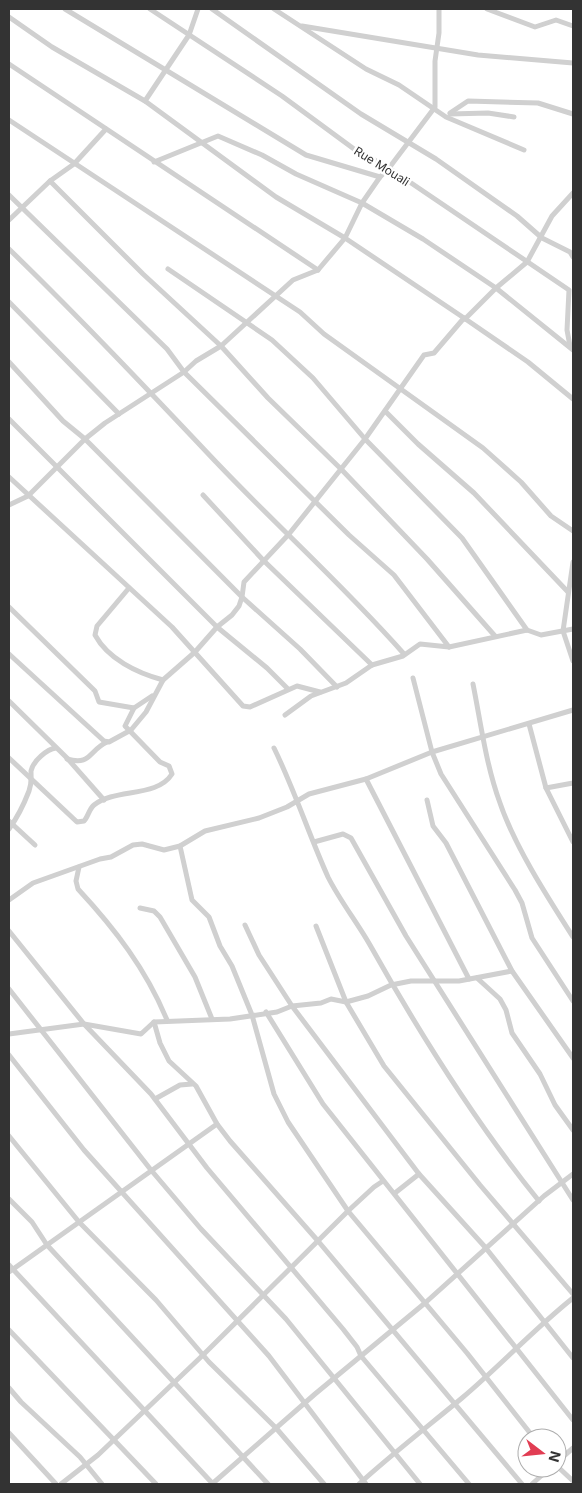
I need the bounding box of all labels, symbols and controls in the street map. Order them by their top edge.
street label: Rue Mouali [351,143,413,189]
north arrow [517,1428,567,1478]
text: N [545,1449,565,1464]

